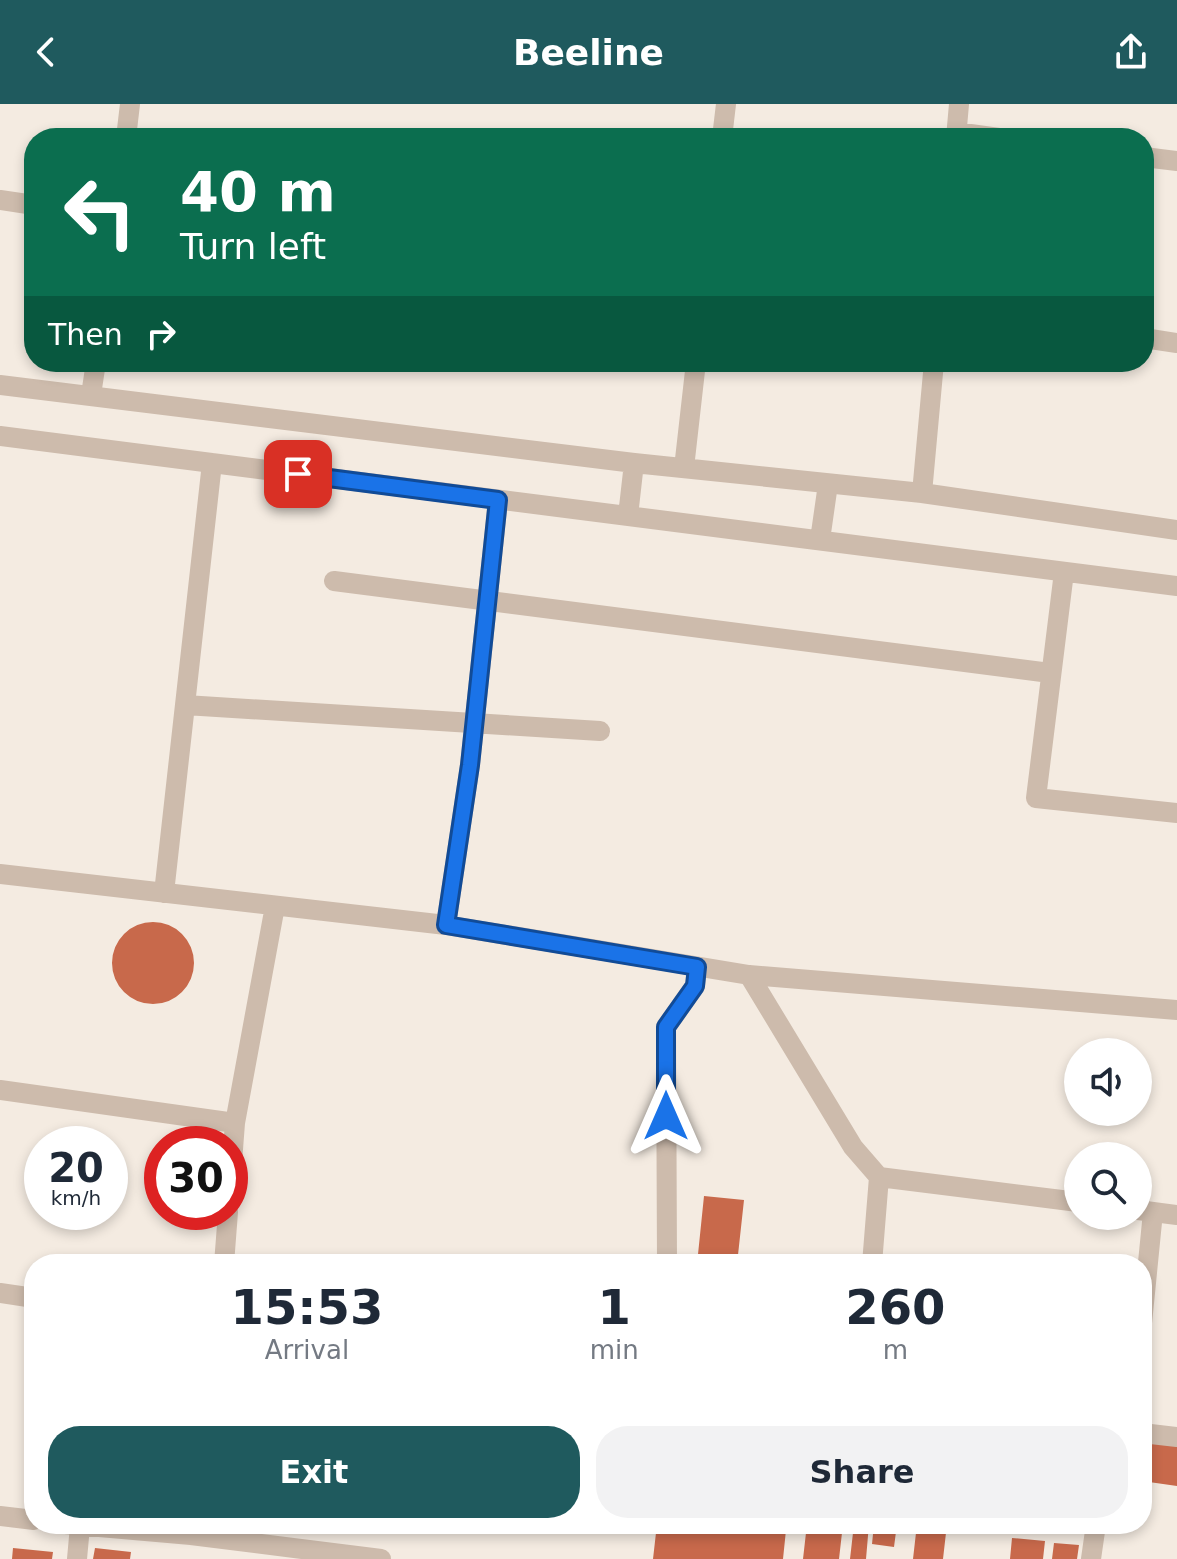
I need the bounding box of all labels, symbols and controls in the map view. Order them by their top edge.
icon: back [24,30,68,74]
icon: share [1109,30,1153,74]
text: Beeline [513,32,664,73]
text: 40 m [180,159,336,224]
icon: left [48,160,152,264]
text: Turn left [180,226,326,267]
icon: right [139,312,183,356]
text: Then [48,317,123,352]
pin [264,440,332,508]
icon: arrive [276,452,320,496]
map controls [1064,1038,1152,1230]
button: sound [1064,1038,1152,1126]
position arrow [624,1074,708,1158]
speed limit sign: 30 [144,1126,248,1230]
button: search [1064,1142,1152,1230]
text: 20 [48,1145,104,1191]
text: km/h [51,1186,101,1210]
text: 15:53 [230,1279,383,1335]
text: 1 [598,1279,631,1335]
text: 260 [845,1279,945,1335]
text: Arrival [265,1335,349,1365]
text: min [590,1335,639,1365]
text: m [883,1335,908,1365]
button: Exit [48,1426,580,1518]
button: Share [596,1426,1128,1518]

